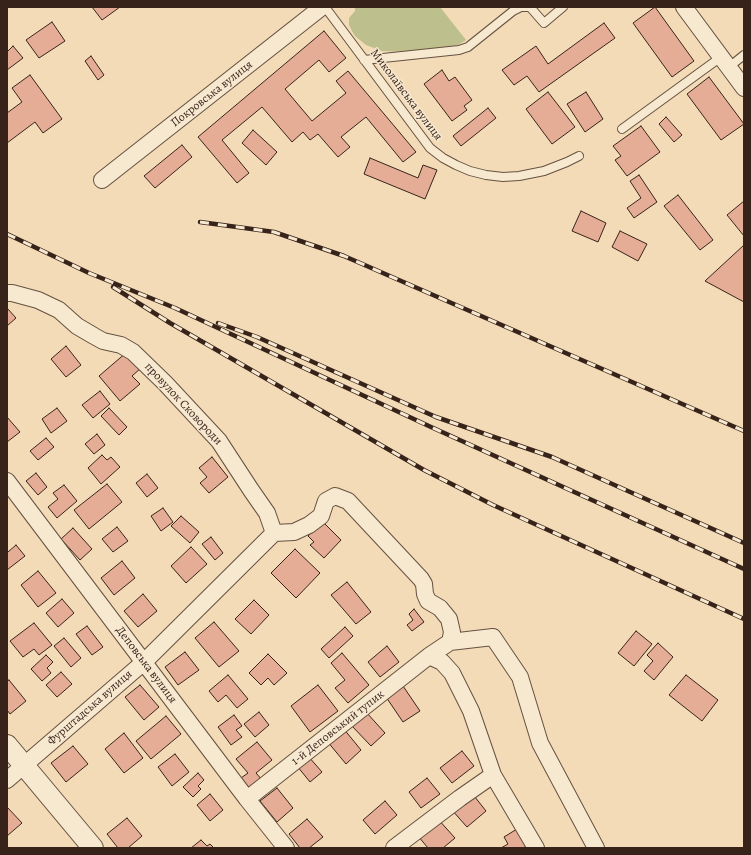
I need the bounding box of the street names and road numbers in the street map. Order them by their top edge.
street label: Миколаївська вулиця [367,46,445,144]
street label: Покровська вулиця [168,58,256,130]
street label: провулок Сковороди [141,360,225,448]
street label: Деповська вулиця [112,624,180,706]
street label: Фурштадська вулиця [45,667,135,749]
street label: 1-й Деповський тупик [289,687,387,769]

